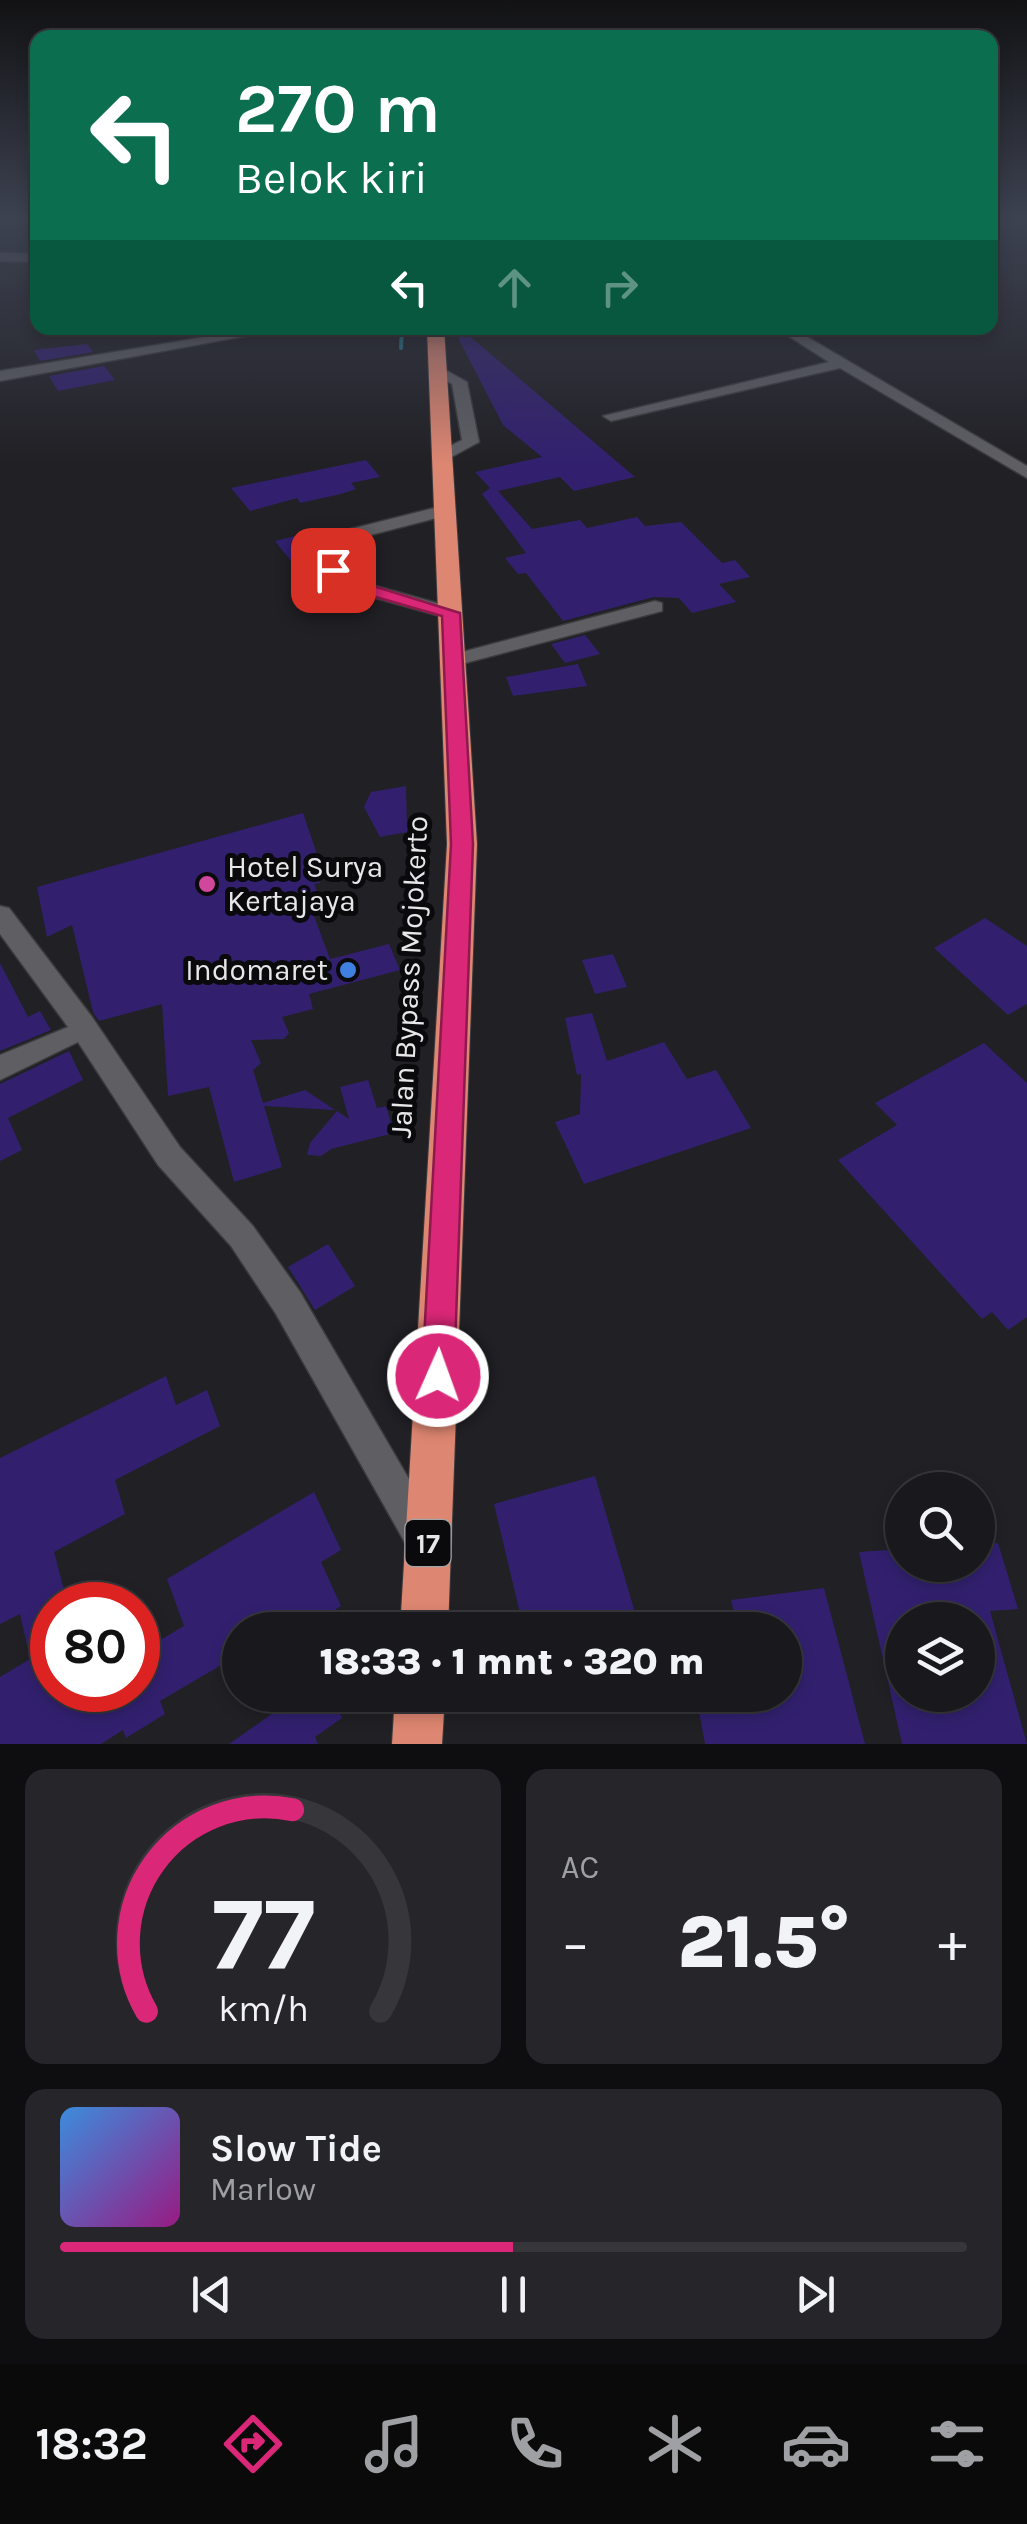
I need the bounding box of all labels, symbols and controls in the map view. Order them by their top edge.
text: 270 m [235,68,441,150]
icon: left [70,70,200,200]
text: Belok kiri [235,152,428,204]
icon: left [382,260,437,315]
icon: ahead [487,260,542,315]
icon: right [592,260,647,315]
pin [291,528,376,613]
icon: arrive [306,543,361,598]
street label: Jalan Bypass Mojokerto [383,815,435,1139]
place label: Hotel Surya Kertajaya [227,849,383,919]
marker: Hotel Surya Kertajaya [196,873,218,895]
place label: Indomaret [185,952,328,988]
marker: Indomaret [337,959,359,981]
position arrow [386,1324,490,1428]
map controls [885,1472,995,1712]
button: search [885,1472,995,1582]
road number: 17 [406,1520,450,1566]
speed limit sign: 80 [30,1582,160,1712]
button: layers [885,1602,995,1712]
text: 18:33 · 1 mnt · 320 m [319,1639,705,1684]
text: AC [561,1849,599,1886]
text: 77 [211,1874,315,1995]
text: 21.5° [677,1898,851,1986]
text: − [561,1911,590,1975]
text: + [938,1911,967,1975]
text: km/h [218,1988,308,2030]
text: Slow Tide [210,2126,382,2171]
text: Marlow [210,2171,316,2208]
icon: previous [184,2267,239,2322]
icon: pause [486,2267,541,2322]
icon: next [788,2267,843,2322]
icon: directions [218,2409,288,2479]
icon: music [359,2409,429,2479]
icon: phone [500,2409,570,2479]
icon: climate [640,2409,710,2479]
icon: car [781,2409,851,2479]
icon: filters [922,2409,992,2479]
text: 18:32 [35,2418,148,2470]

